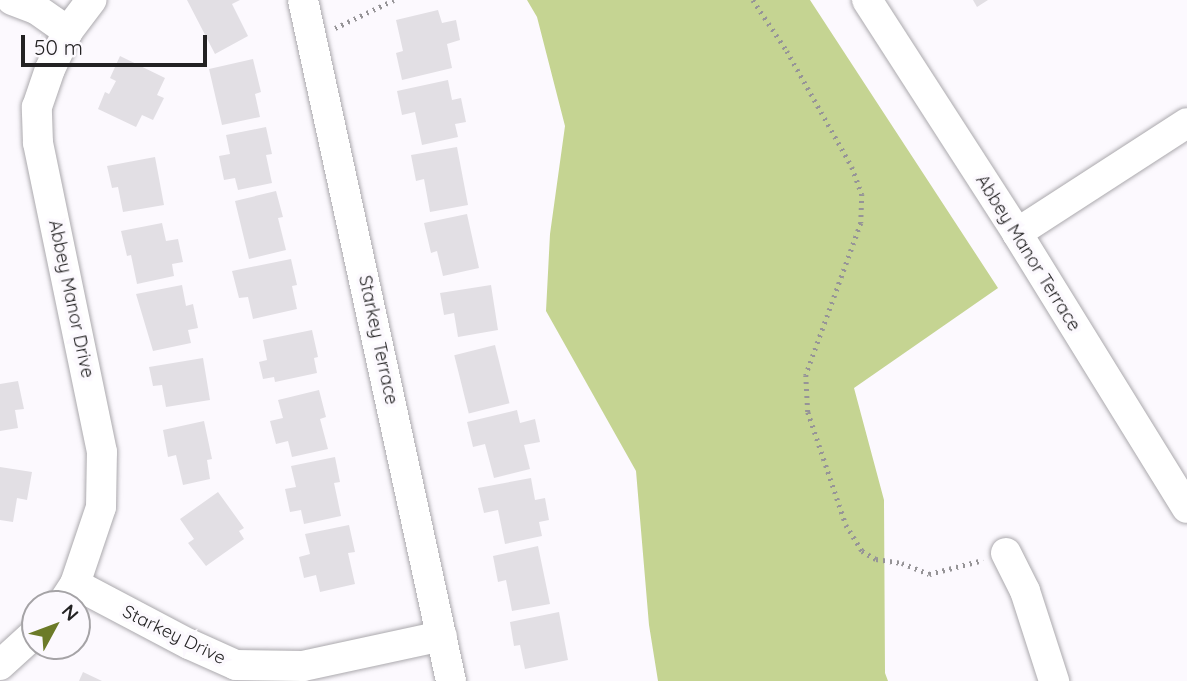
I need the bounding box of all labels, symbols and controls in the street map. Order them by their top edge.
scale bar [24,21,210,65]
text: 50 m [34,34,83,60]
street label: Abbey Manor Terrace [971,171,1085,335]
street label: Abbey Manor Drive [44,218,98,380]
street label: Starkey Terrace [354,273,402,407]
north arrow [21,590,91,660]
text: N [57,599,84,626]
street label: Starkey Drive [119,601,229,669]

